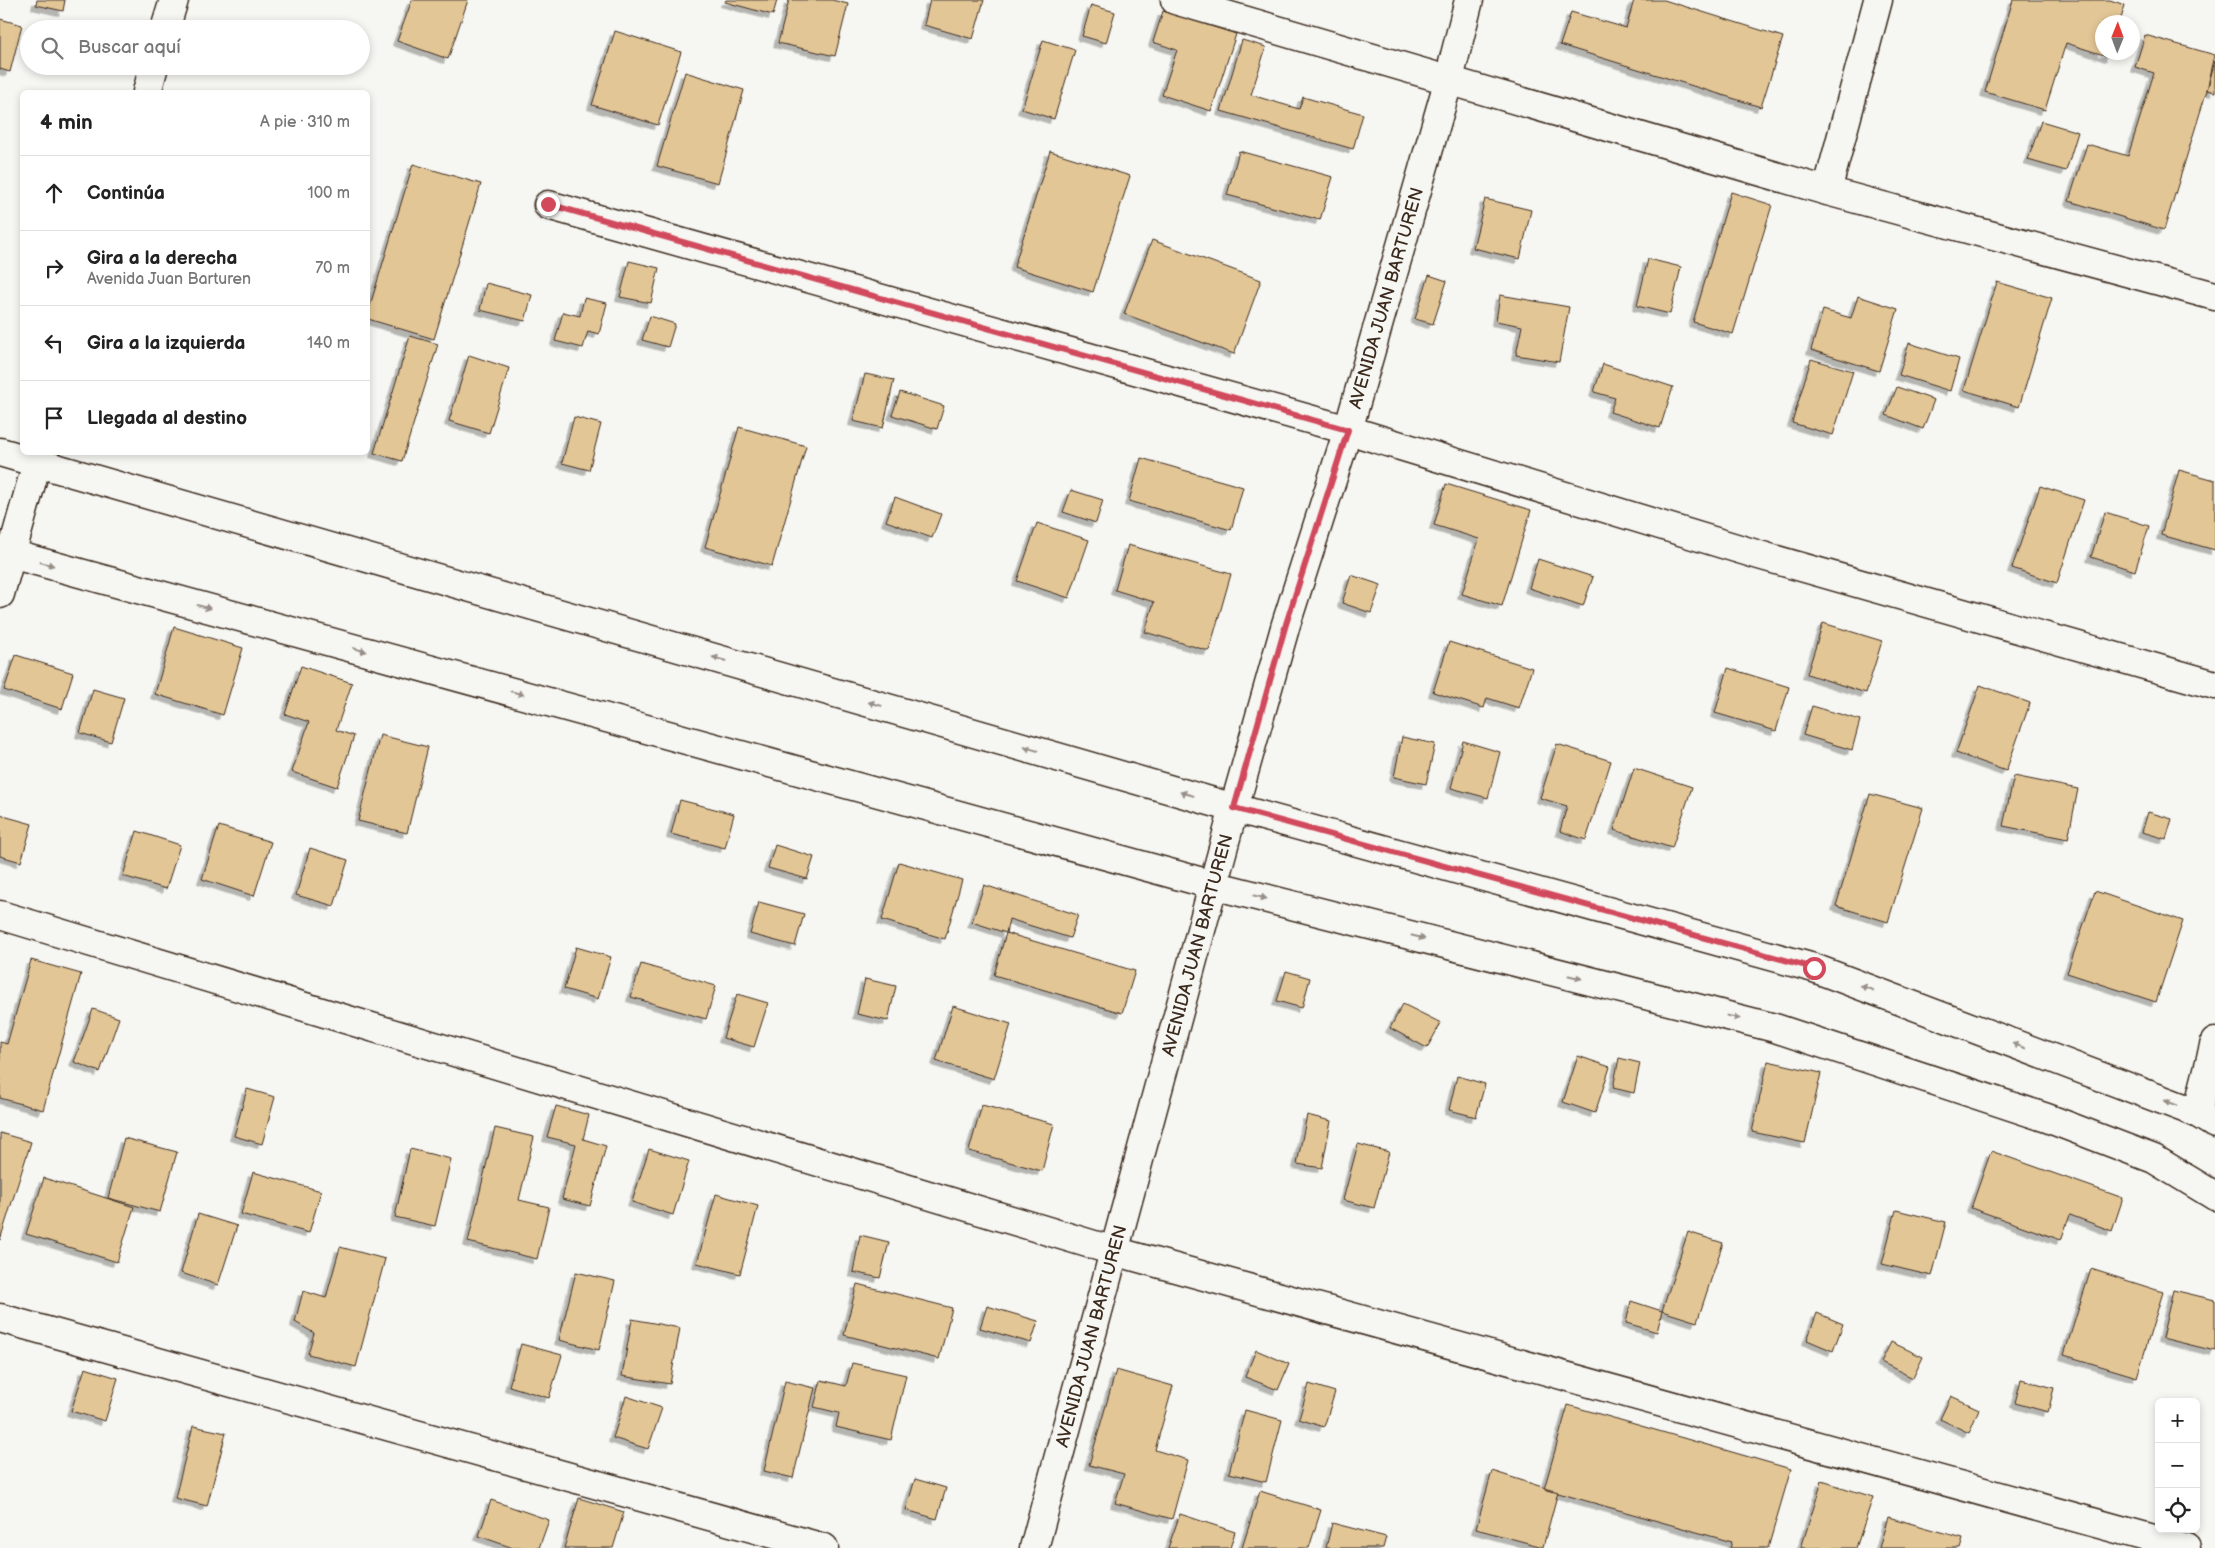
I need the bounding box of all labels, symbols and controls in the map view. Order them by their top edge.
north arrow [2095,15,2140,60]
search box [20,20,370,75]
icon: search [38,34,66,62]
text: Buscar aquí [78,36,181,59]
text: 4 min [40,110,93,135]
text: A pie · 310 m [260,113,350,132]
icon: ahead [40,179,68,207]
text: Continúa [87,182,165,205]
text: 100 m [307,184,350,203]
street label: AVENIDA JUAN BARTUREN [1345,185,1428,411]
route end [537,193,560,216]
text: Gira a la derecha [87,247,237,270]
icon: right [40,254,68,282]
text: 70 m [315,259,350,278]
text: Avenida Juan Barturen [87,270,251,289]
icon: left [40,329,68,357]
text: Gira a la izquierda [87,332,245,355]
text: 140 m [307,334,350,353]
icon: arrive [40,404,68,432]
text: Llegada al destino [87,407,247,430]
one-way arrow [39,561,54,569]
one-way arrow [196,604,211,612]
one-way arrow [353,647,368,655]
one-way arrow [711,655,726,663]
one-way arrow [510,690,525,698]
one-way arrow [868,700,883,708]
one-way arrow [1024,745,1039,753]
one-way arrow [1180,790,1195,798]
street label: AVENIDA JUAN BARTUREN [1158,832,1237,1059]
one-way arrow [1253,893,1268,901]
one-way arrow [1410,933,1425,941]
route start [1803,957,1826,980]
one-way arrow [1568,973,1583,981]
one-way arrow [1859,984,1874,992]
one-way arrow [1725,1013,1740,1021]
one-way arrow [2011,1042,2026,1050]
one-way arrow [2163,1099,2178,1107]
street label: AVENIDA JUAN BARTUREN [1052,1223,1131,1450]
map controls [2155,1398,2200,1533]
button: + [2155,1398,2200,1443]
button: − [2155,1443,2200,1488]
button: locate [2155,1488,2200,1533]

